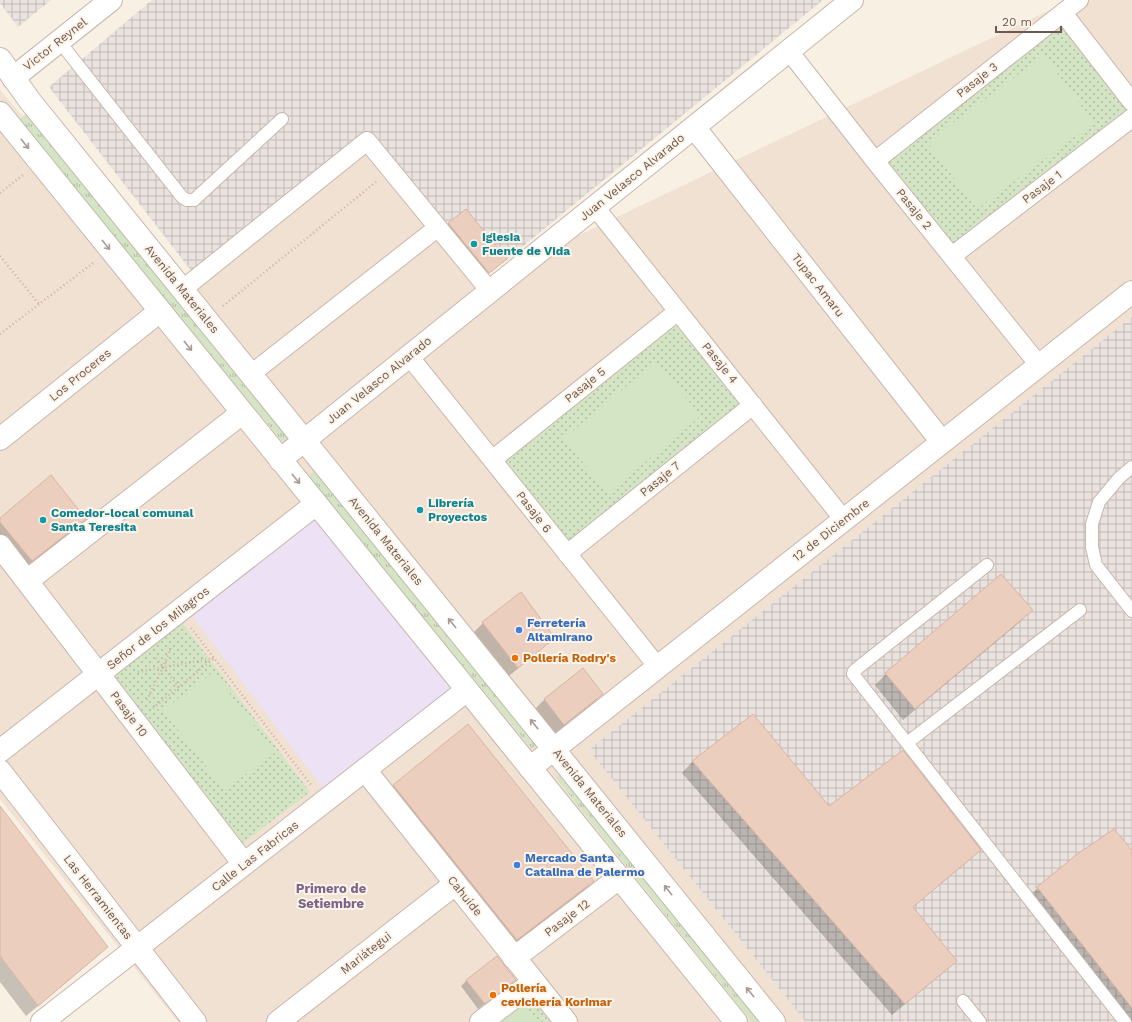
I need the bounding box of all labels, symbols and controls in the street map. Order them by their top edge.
scale bar [996,8,1061,34]
street label: Victor Reynel [20,15,90,73]
text: 20 m [1002,15,1032,29]
street label: Pasaje 3 [954,60,1000,100]
street label: Juan Velasco Alvarado [577,130,687,224]
one-way arrow [20,138,29,149]
street label: Pasaje 1 [1019,168,1065,206]
street label: Pasaje 2 [893,186,935,232]
place label: Iglesia Fuente de Vida [482,230,570,258]
one-way arrow [102,239,111,250]
marker: Iglesia Fuente de Vida [469,239,479,249]
street label: Avenida Materiales [142,242,222,336]
street label: Tupac Amaru [789,250,847,320]
street label: Juan Velasco Alvarado [324,333,434,427]
one-way arrow [184,340,192,351]
street label: Pasaje 4 [699,340,741,386]
street label: Los Proceres [46,346,114,404]
street label: Pasaje 5 [562,364,608,406]
street label: Pasaje 7 [637,458,683,499]
one-way arrow [292,474,301,485]
street label: Pasaje 6 [513,488,555,536]
street label: Avenida Materiales [346,494,426,588]
place label: Librería Proyectos [428,496,488,524]
street label: 12 de Diciembre [790,496,872,564]
marker: Librería Proyectos [415,505,425,515]
place label: Comedor-local comunal Santa Teresita [51,506,193,534]
marker: Comedor-local comunal Santa Teresita [38,515,48,525]
street label: Señor de los Milagros [104,584,212,672]
place label: Ferretería Altamirano [527,616,593,644]
one-way arrow [448,617,456,628]
marker: Ferretería Altamirano [514,625,524,635]
place label: Pollería Rodry's [523,651,616,665]
marker: Pollería Rodry's [510,653,520,663]
street label: Pasaje 10 [107,688,151,740]
one-way arrow [529,719,538,729]
street label: Avenida Materiales [550,746,630,840]
street label: Calle Las Fabricas [209,818,301,894]
place label: Mercado Santa Catalina de Palermo [525,851,645,879]
street label: Las Herramientas [61,852,135,942]
marker: Mercado Santa Catalina de Palermo [512,860,522,870]
street label: Cahuide [445,873,485,919]
district label: Primero de Setiembre [296,881,367,911]
one-way arrow [664,885,672,896]
street label: Pasaje 12 [542,896,592,940]
street label: Mariátegui [338,929,394,977]
place label: Pollería cevichería Korimar [501,981,613,1009]
one-way arrow [745,986,754,997]
marker: Pollería cevichería Korimar [488,990,498,1000]

